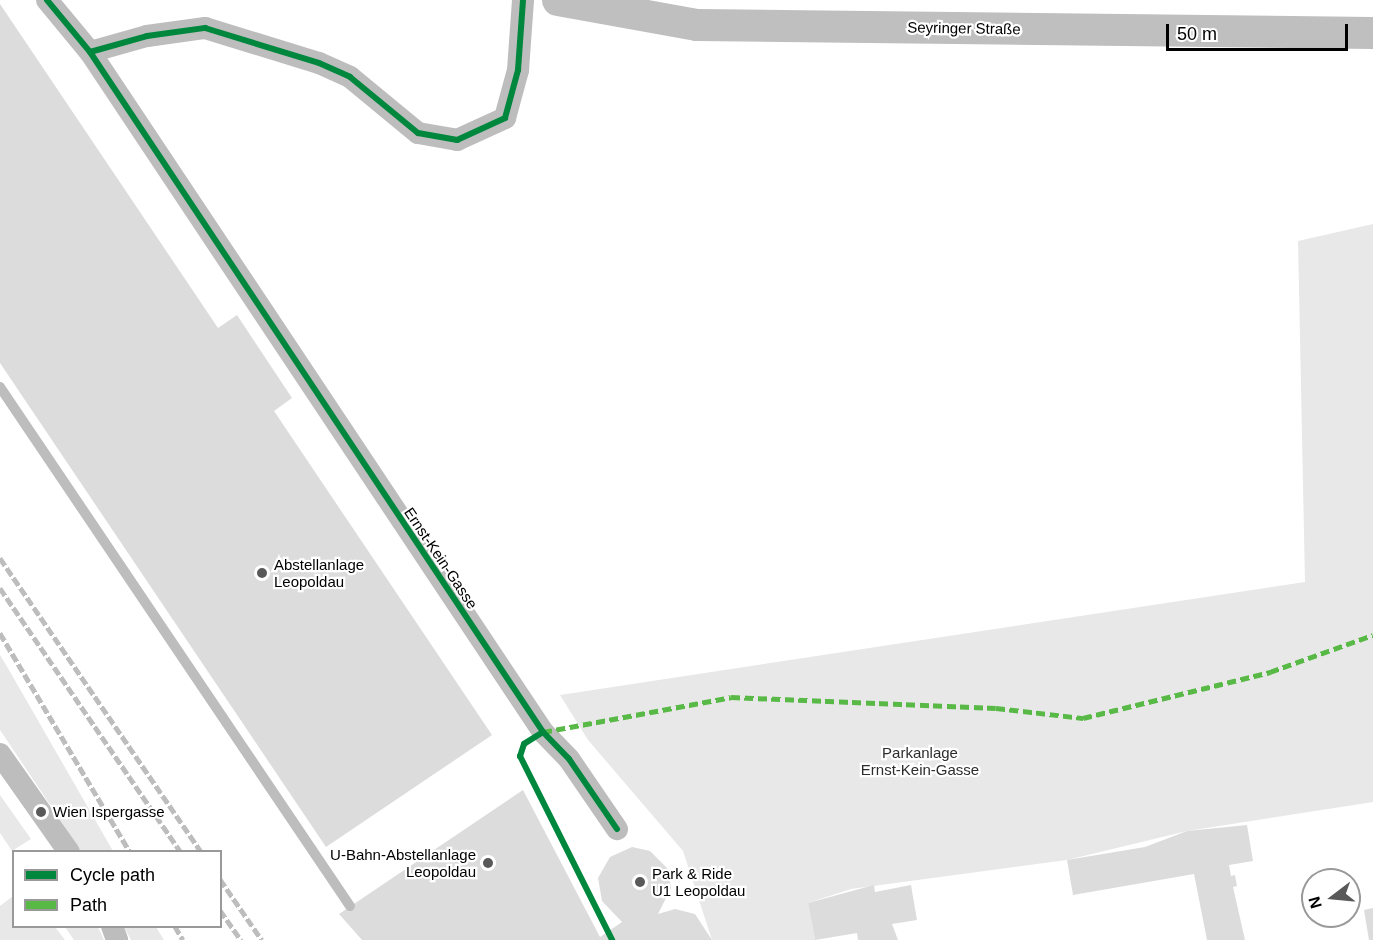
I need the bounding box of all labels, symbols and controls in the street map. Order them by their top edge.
scale bar [1169,12,1350,50]
street label: Seyringer Straße [907,18,1021,38]
text: 50 m [1177,24,1217,44]
street label: Ernst-Kein-Gasse [400,504,482,612]
place label: Abstellanlage Leopoldau [274,555,364,590]
marker: Abstellanlage Leopoldau [255,566,269,580]
park label: Parkanlage Ernst-Kein-Gasse [861,743,979,778]
place label: Wien Ispergasse [53,803,165,821]
marker: Wien Ispergasse [34,805,48,819]
place label: U-Bahn-Abstellanlage Leopoldau [330,845,476,880]
legend [12,850,222,928]
marker: U-Bahn-Abstellanlage Leopoldau [481,856,495,870]
place label: Park & Ride U1 Leopoldau [652,864,745,899]
text: Cycle path [70,865,155,885]
north arrow [1301,868,1361,928]
marker: Park & Ride U1 Leopoldau [633,875,647,889]
text: Path [70,895,107,915]
text: N [1305,895,1325,910]

